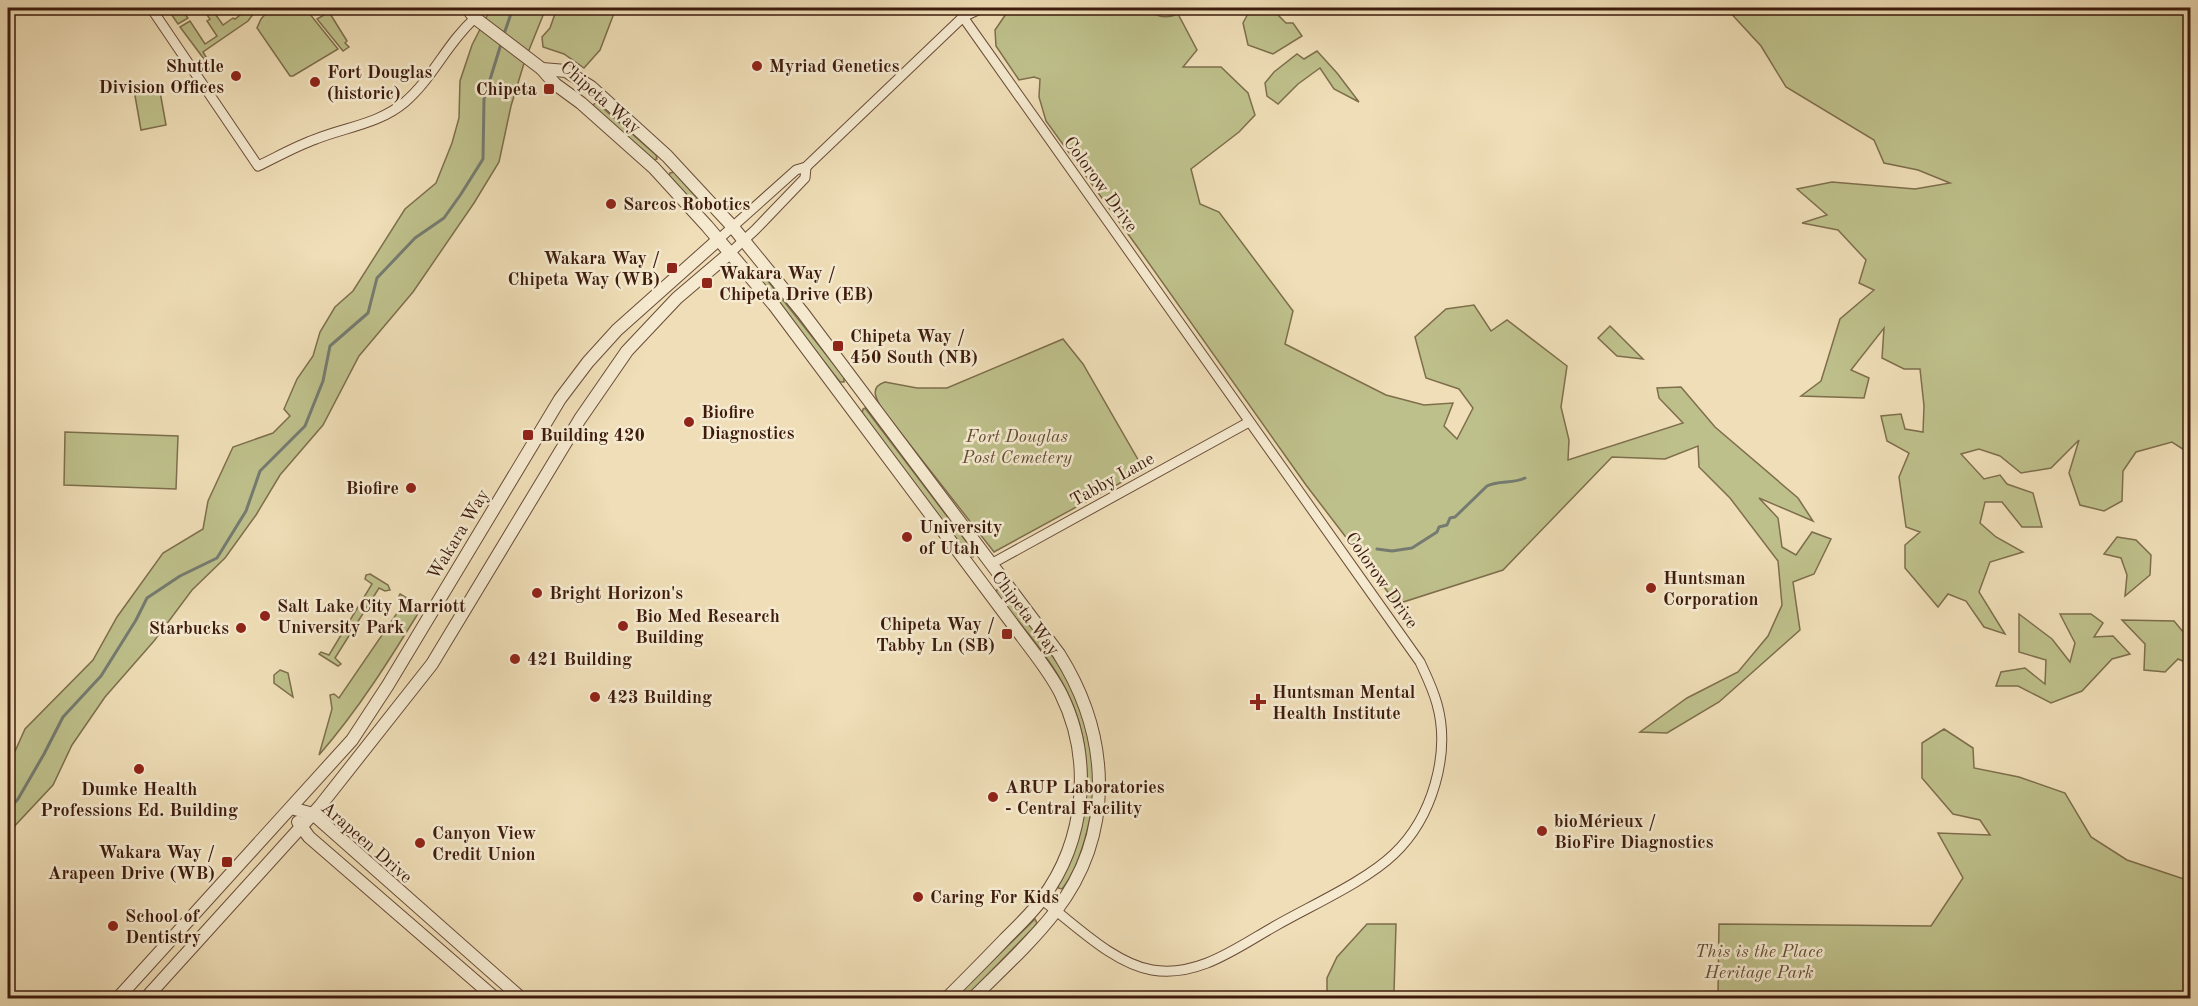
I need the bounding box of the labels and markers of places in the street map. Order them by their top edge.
place label: Shuttle Division Offices [99,58,224,97]
place label: Myriad Genetics [769,58,900,76]
marker: Myriad Genetics [750,59,764,73]
place label: Fort Douglas (historic) [327,64,433,103]
marker: Shuttle Division Offices [229,69,243,83]
marker: Fort Douglas (historic) [308,75,322,89]
place label: Chipeta [476,81,537,99]
marker: Chipeta [542,82,556,96]
place label: Sarcos Robotics [623,196,750,214]
marker: Sarcos Robotics [604,197,618,211]
place label: Wakara Way / Chipeta Way (WB) [507,250,660,289]
marker: Wakara Way / Chipeta Way (WB) [665,261,679,275]
place label: Wakara Way / Chipeta Drive (EB) [719,265,873,304]
marker: Wakara Way / Chipeta Drive (EB) [700,276,714,290]
place label: Chipeta Way / 450 South (NB) [850,328,978,367]
marker: Chipeta Way / 450 South (NB) [831,339,845,353]
place label: Biofire Diagnostics [701,404,795,443]
marker: Biofire Diagnostics [682,415,696,429]
place label: Building 420 [540,427,645,445]
marker: Building 420 [521,428,535,442]
place label: Biofire [345,480,399,498]
marker: Biofire [404,481,418,495]
place label: University of Utah [919,519,1003,558]
marker: University of Utah [900,530,914,544]
place label: Huntsman Corporation [1663,570,1759,609]
marker: Huntsman Corporation [1644,581,1658,595]
place label: Bright Horizon's [549,585,683,603]
marker: Bright Horizon's [530,586,544,600]
place label: Salt Lake City Marriott University Park [277,598,466,637]
place label: Bio Med Research Building [635,608,780,647]
marker: Salt Lake City Marriott University Park [258,609,272,623]
place label: Chipeta Way / Tabby Ln (SB) [876,616,995,655]
marker: Bio Med Research Building [616,619,630,633]
place label: Starbucks [149,620,229,638]
marker: Starbucks [234,621,248,635]
marker: Chipeta Way / Tabby Ln (SB) [1000,627,1014,641]
place label: 421 Building [527,651,632,669]
marker: 421 Building [508,652,522,666]
place label: Huntsman Mental Health Institute [1272,684,1416,723]
place label: 423 Building [607,689,712,707]
marker: 423 Building [588,690,602,704]
marker: Huntsman Mental Health Institute [1249,693,1267,711]
marker: Dumke Health Professions Ed. Building [132,762,146,776]
place label: ARUP Laboratories - Central Facility [1005,779,1165,818]
place label: Dumke Health Professions Ed. Building [40,781,238,820]
marker: ARUP Laboratories - Central Facility [986,790,1000,804]
place label: bioMérieux / BioFire Diagnostics [1554,813,1714,852]
marker: bioMérieux / BioFire Diagnostics [1535,824,1549,838]
place label: Canyon View Credit Union [432,825,536,864]
marker: Canyon View Credit Union [413,836,427,850]
place label: Wakara Way / Arapeen Drive (WB) [48,844,215,883]
marker: Wakara Way / Arapeen Drive (WB) [220,855,234,869]
place label: Caring For Kids [930,889,1059,907]
marker: Caring For Kids [911,890,925,904]
place label: School of Dentistry [125,908,201,947]
marker: School of Dentistry [106,919,120,933]

